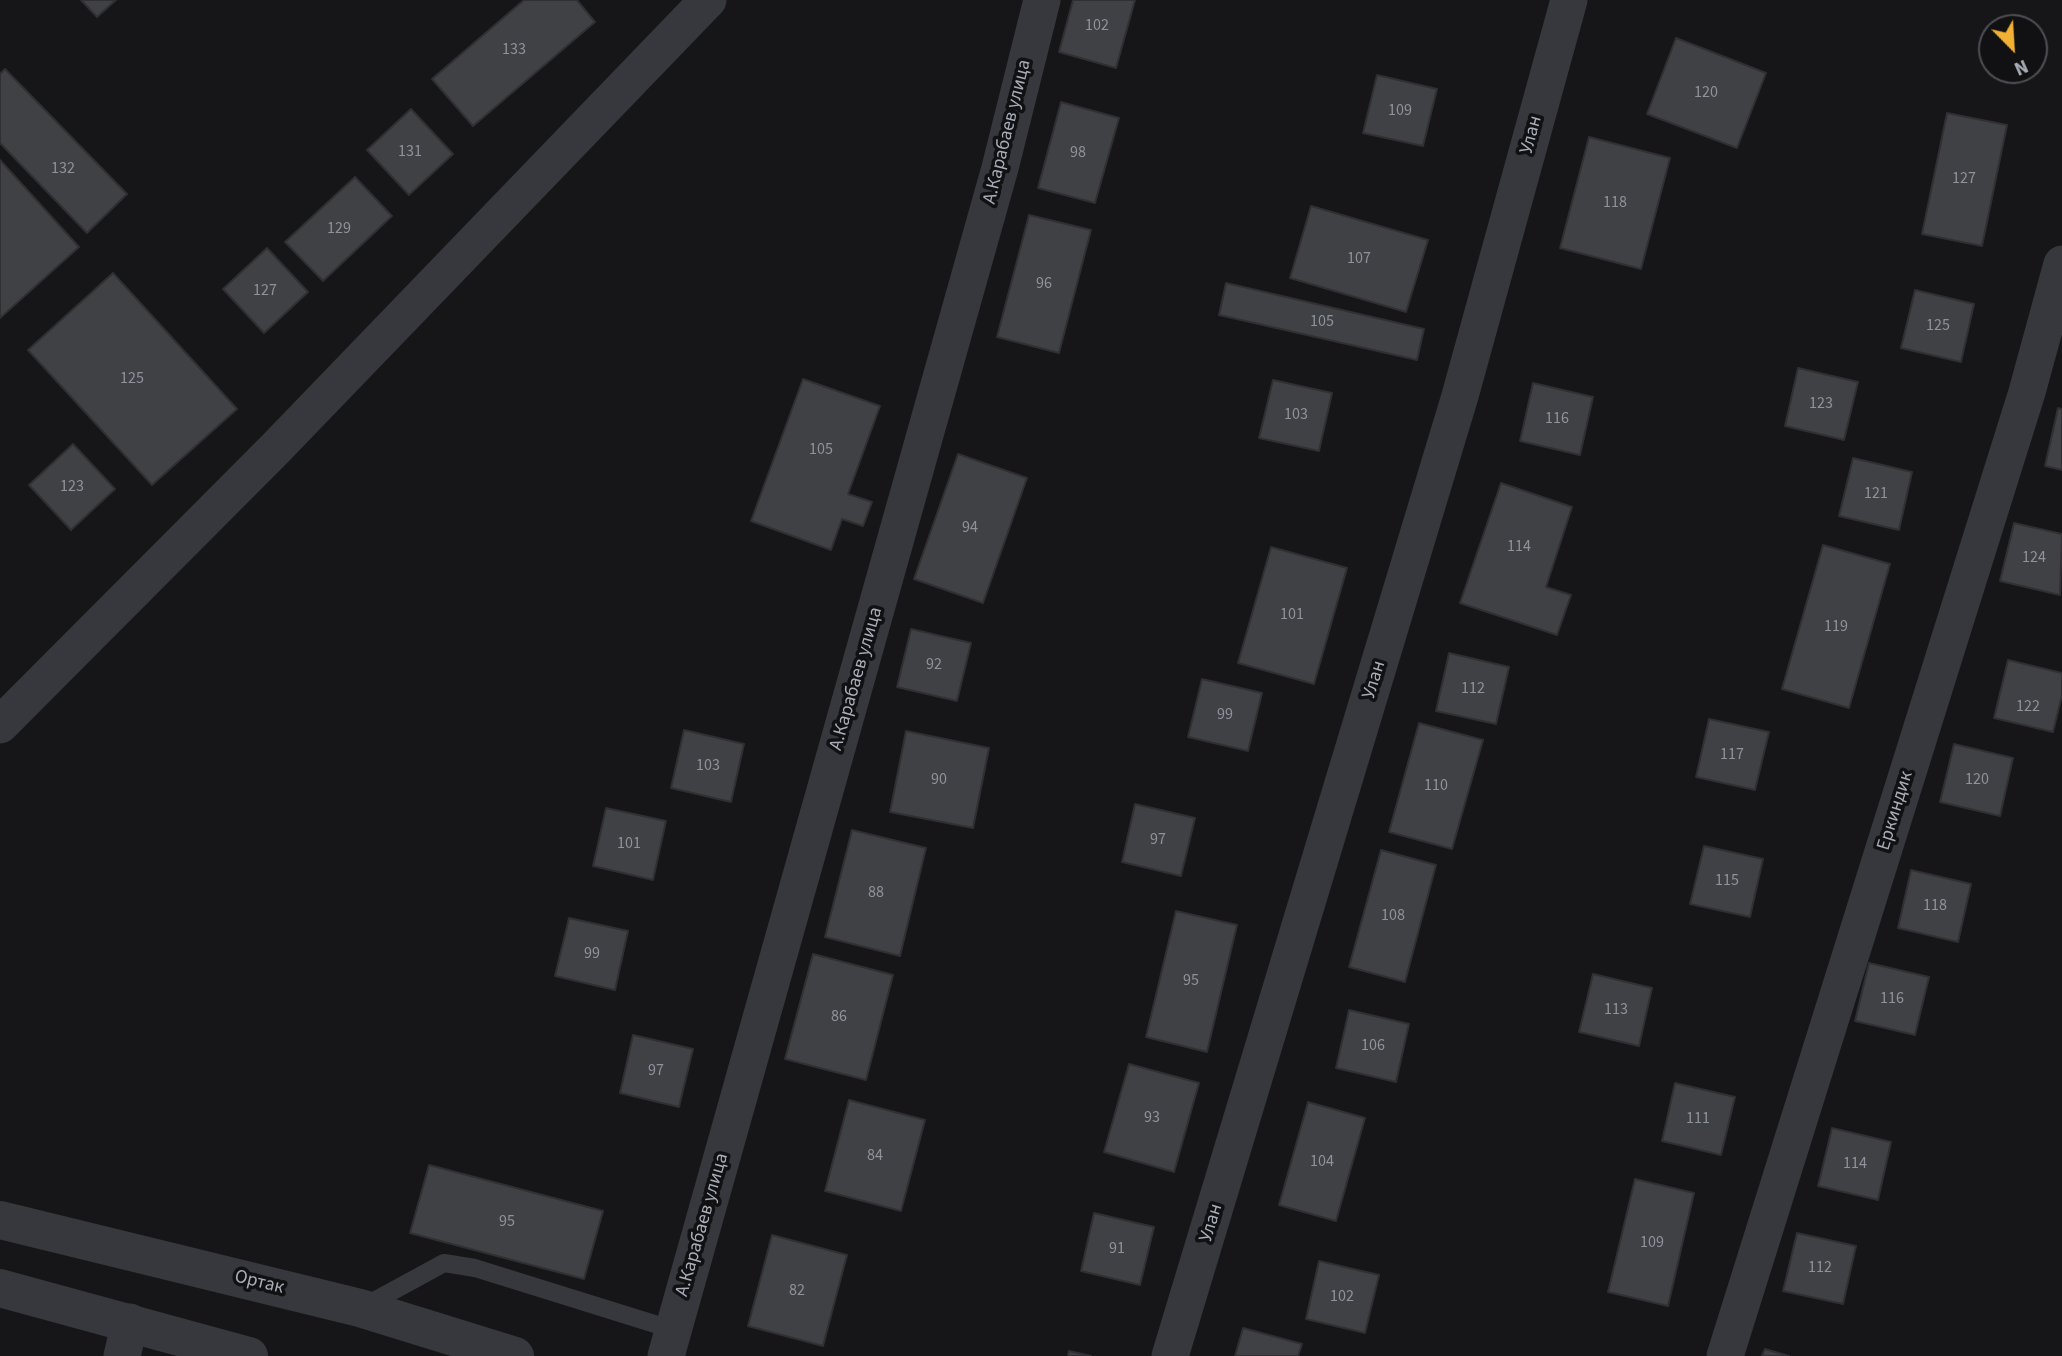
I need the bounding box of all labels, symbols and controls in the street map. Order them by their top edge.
north arrow [1978,14,2048,84]
house number: 102 [1085,16,1109,36]
house number: 133 [502,40,526,60]
text: N [2010,52,2032,82]
street label: А.Карабаев улица [979,57,1037,207]
house number: 120 [1694,83,1718,103]
house number: 109 [1388,101,1412,121]
street label: Улан [1516,113,1548,157]
house number: 131 [398,142,422,162]
house number: 98 [1070,143,1086,163]
house number: 132 [51,159,75,179]
house number: 127 [1952,169,1976,189]
house number: 118 [1603,193,1627,213]
house number: 129 [327,219,351,239]
house number: 107 [1347,249,1371,269]
house number: 96 [1036,274,1052,294]
house number: 127 [253,281,277,301]
house number: 105 [1310,312,1334,332]
house number: 125 [1926,316,1950,336]
house number: 125 [120,369,144,389]
house number: 123 [1809,394,1833,414]
house number: 103 [1284,405,1308,425]
house number: 116 [1545,409,1569,429]
house number: 105 [809,440,833,460]
house number: 123 [60,477,84,497]
house number: 121 [1864,484,1888,504]
house number: 94 [962,518,978,538]
house number: 114 [1507,537,1531,557]
house number: 124 [2022,548,2046,568]
street label: А.Карабаев улица [826,605,888,753]
house number: 101 [1280,605,1304,625]
house number: 119 [1824,617,1848,637]
house number: 92 [926,655,942,675]
street label: Улан [1358,658,1392,702]
house number: 112 [1461,679,1485,699]
house number: 122 [2016,697,2040,717]
house number: 99 [1217,705,1233,725]
house number: 117 [1720,745,1744,765]
house number: 103 [696,756,720,776]
street label: Еркиндик [1873,769,1919,853]
house number: 90 [931,770,947,790]
house number: 120 [1965,770,1989,790]
house number: 110 [1424,776,1448,796]
house number: 97 [1150,830,1166,850]
house number: 101 [617,834,641,854]
house number: 115 [1715,871,1739,891]
house number: 88 [868,883,884,903]
house number: 118 [1923,896,1947,916]
house number: 108 [1381,906,1405,926]
house number: 99 [584,944,600,964]
house number: 95 [1183,971,1199,991]
house number: 116 [1880,989,1904,1009]
house number: 113 [1604,1000,1628,1020]
house number: 86 [831,1007,847,1027]
house number: 106 [1361,1036,1385,1056]
house number: 97 [648,1061,664,1081]
house number: 93 [1144,1108,1160,1128]
house number: 111 [1686,1109,1710,1129]
house number: 84 [867,1146,883,1166]
street label: А.Карабаев улица [672,1151,734,1299]
house number: 104 [1310,1152,1334,1172]
house number: 114 [1843,1154,1867,1174]
street label: Улан [1195,1201,1229,1245]
house number: 95 [499,1212,515,1232]
house number: 109 [1640,1233,1664,1253]
house number: 91 [1109,1239,1125,1259]
house number: 112 [1808,1258,1832,1278]
street label: Ортак [232,1266,286,1300]
house number: 82 [789,1281,805,1301]
house number: 102 [1330,1287,1354,1307]

